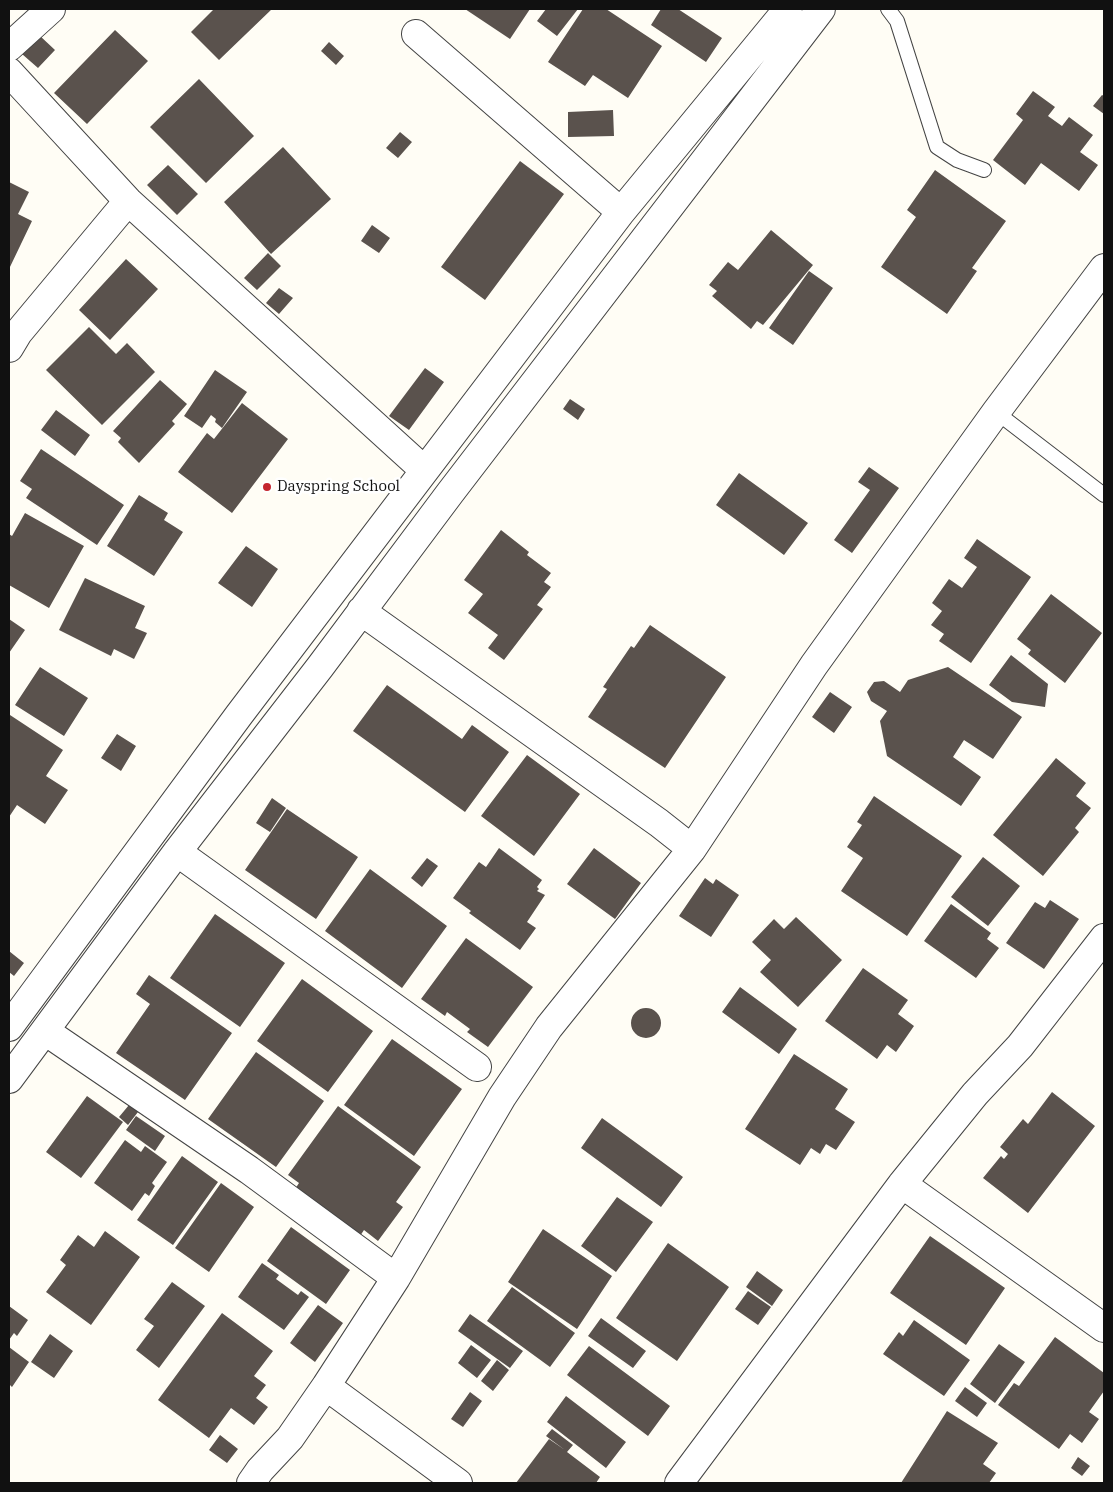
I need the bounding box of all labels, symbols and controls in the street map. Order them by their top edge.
place label: Dayspring School [277,478,400,496]
marker: Dayspring School [261,481,273,493]

